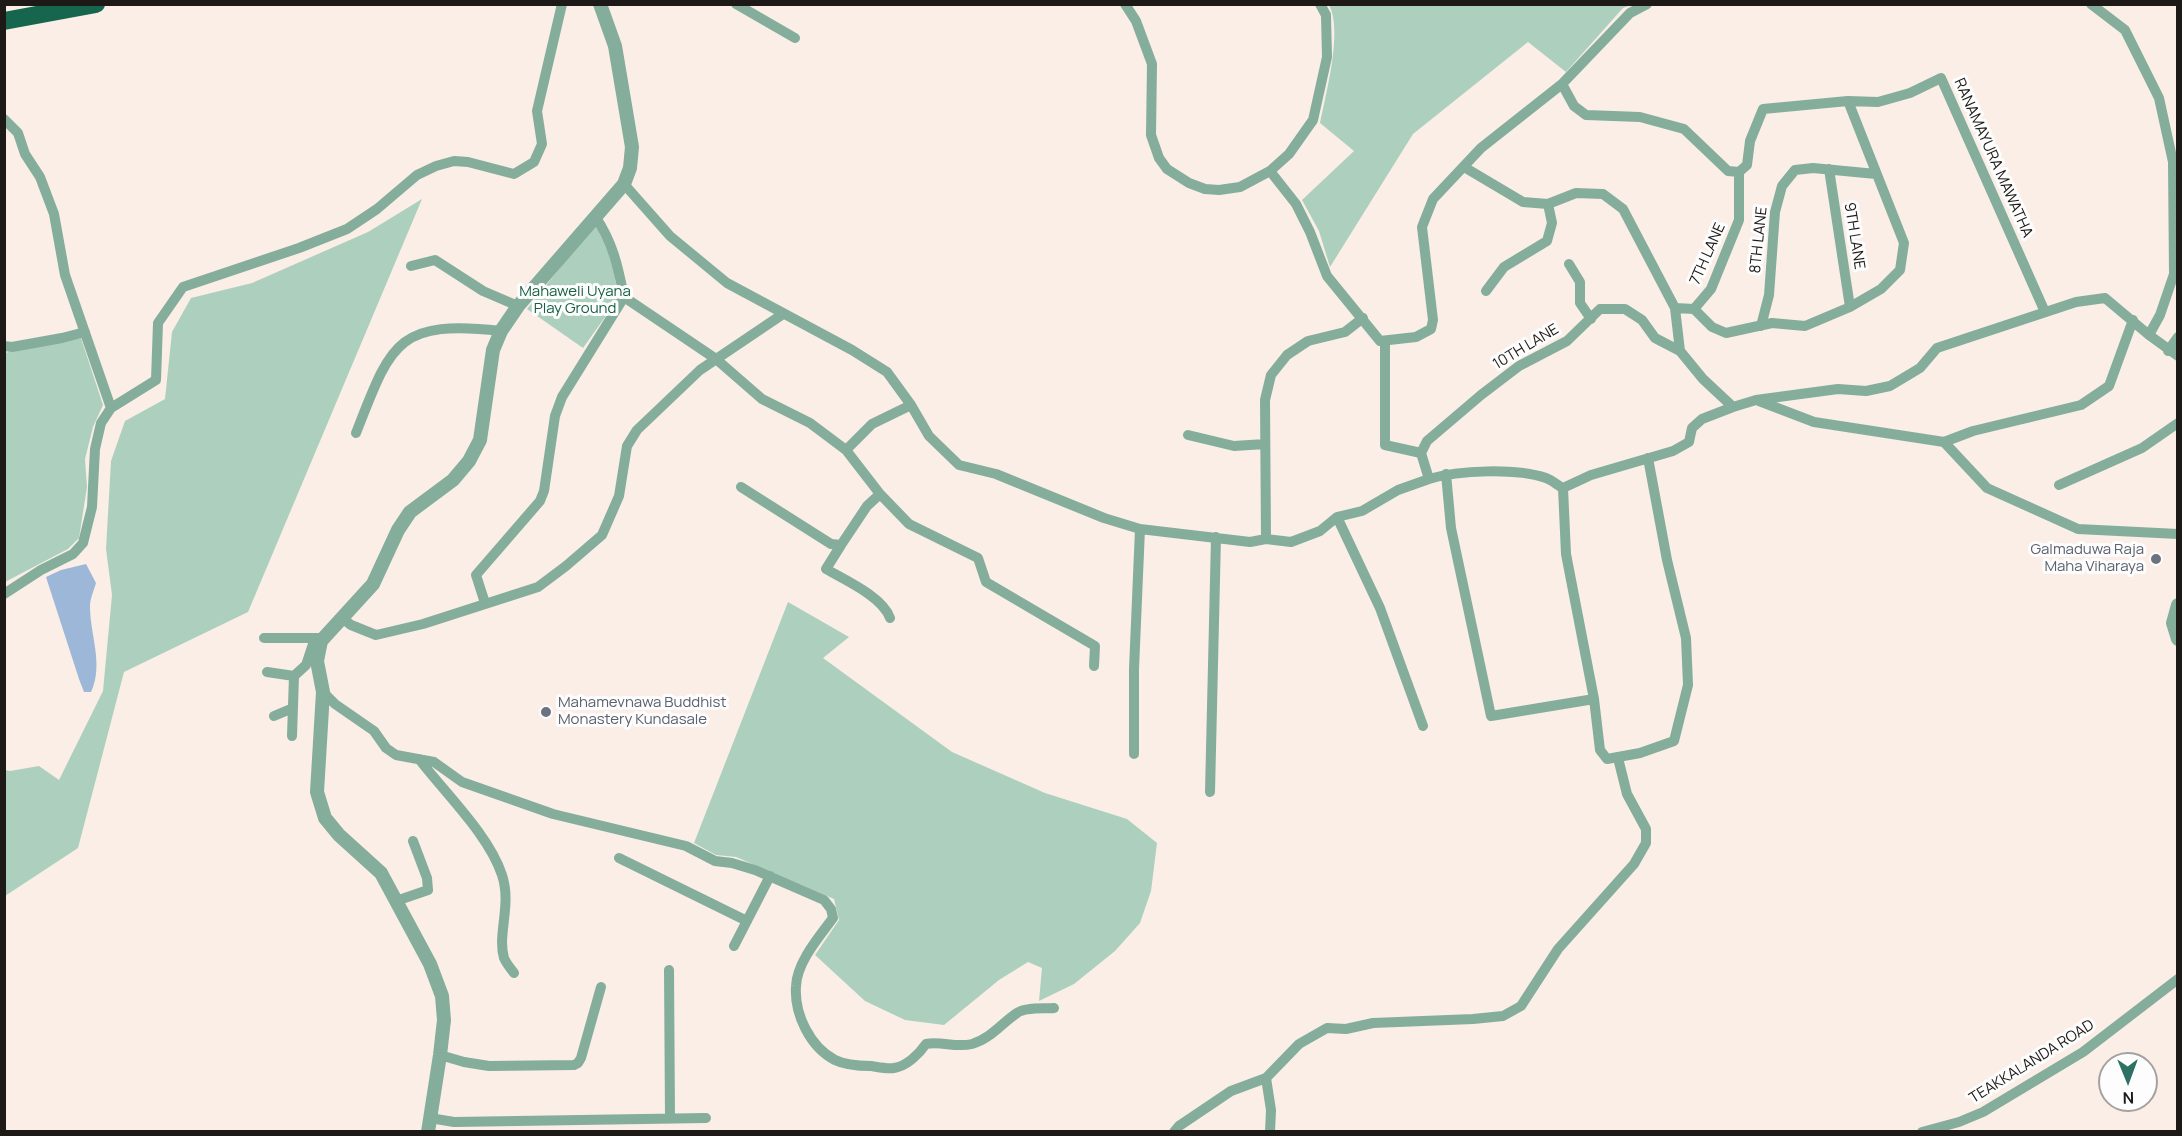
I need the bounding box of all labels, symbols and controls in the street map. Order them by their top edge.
street label: RANAMAYURA MAWATHA [1950,76,2036,240]
street label: 9TH LANE [1840,201,1868,271]
street label: 8TH LANE [1747,206,1771,274]
street label: 7TH LANE [1686,220,1730,288]
park label: Mahaweli Uyana Play Ground [519,283,631,318]
street label: 10TH LANE [1490,320,1562,374]
place label: Galmaduwa Raja Maha Viharaya [2030,541,2144,576]
marker: Galmaduwa Raja Maha Viharaya [2149,552,2163,566]
place label: Mahamevnawa Buddhist Monastery Kundasale [558,694,726,729]
marker: Mahamevnawa Buddhist Monastery Kundasale [539,705,553,719]
street label: TEAKKALANDA ROAD [1966,1016,2098,1108]
north arrow [2098,1052,2158,1112]
text: N [2122,1087,2134,1109]

